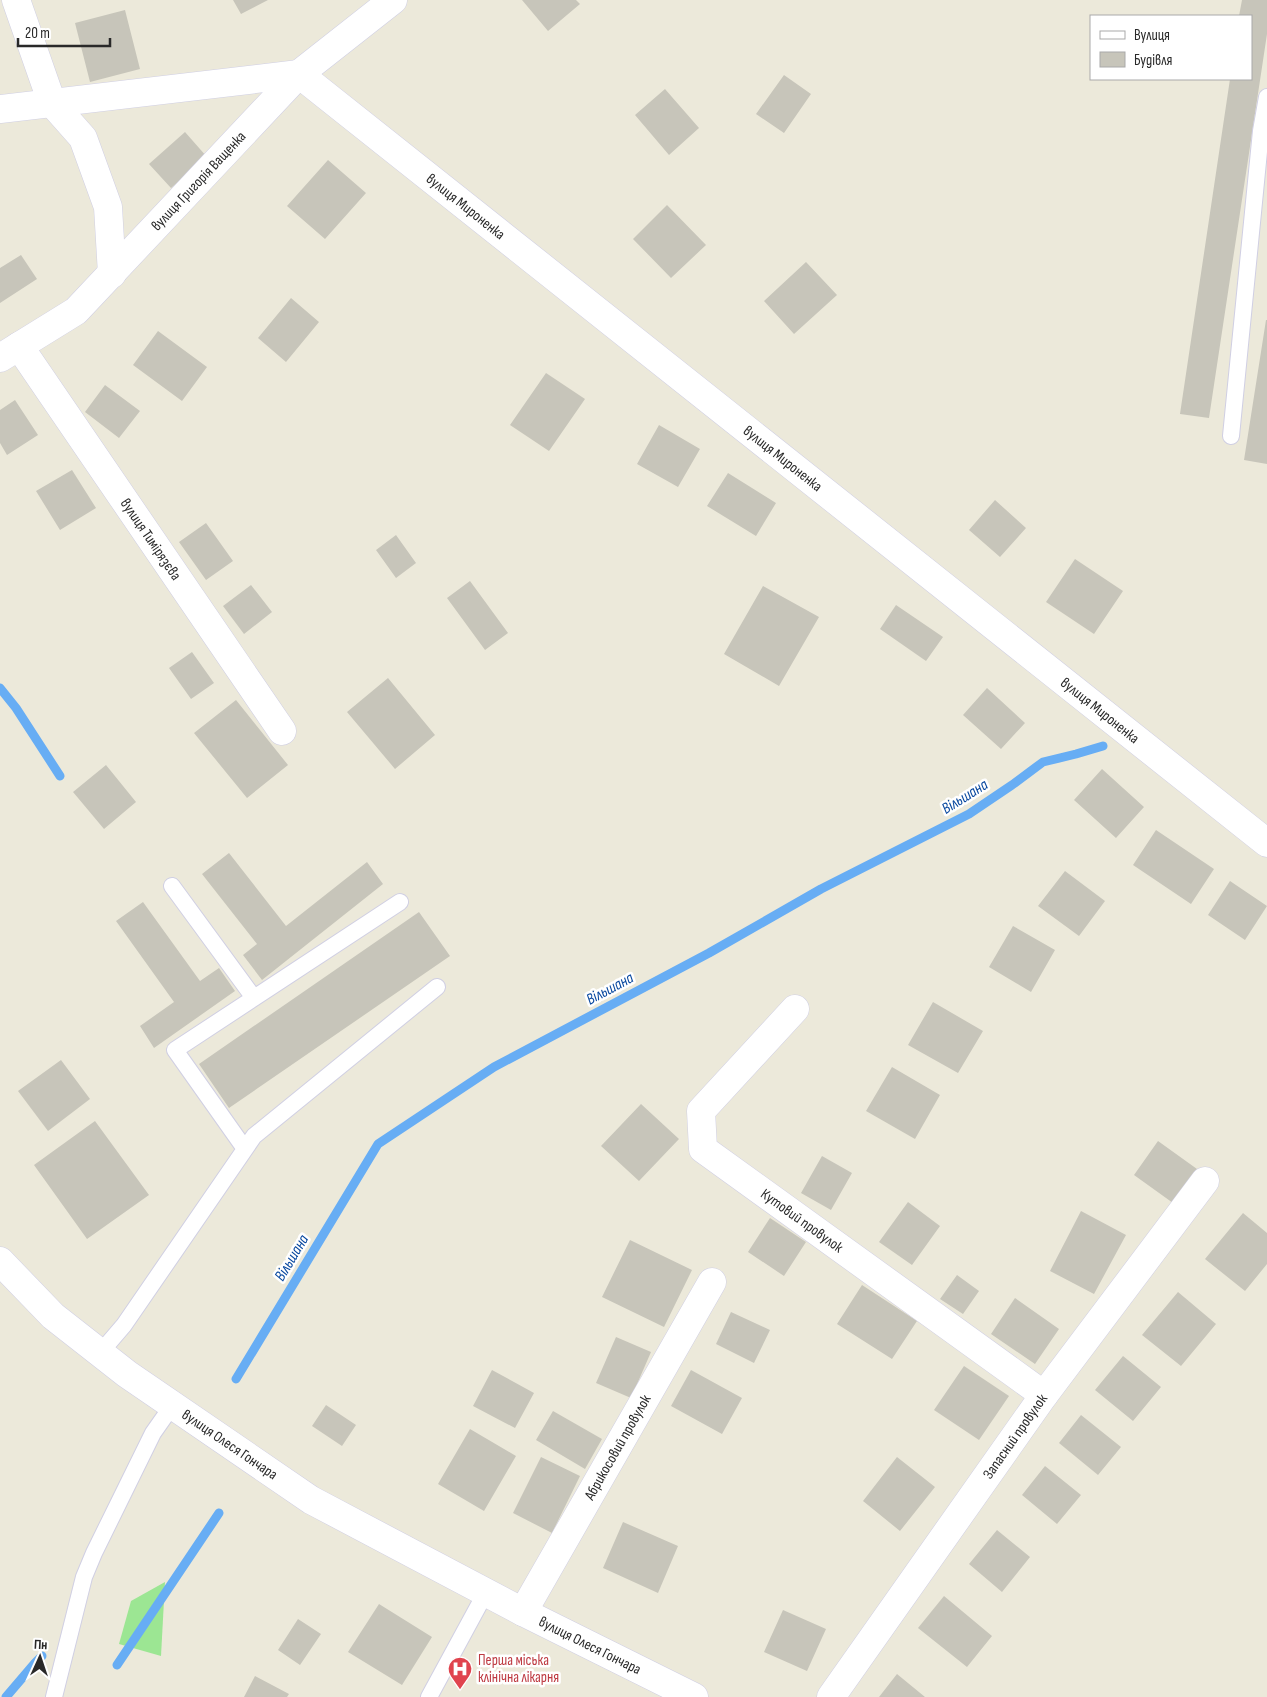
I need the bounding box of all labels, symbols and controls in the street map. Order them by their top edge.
scale bar [18,15,110,47]
legend [1090,15,1252,80]
text: 20 m [25,24,50,43]
text: Вулиця [1134,26,1170,45]
text: Будівля [1134,51,1173,70]
street label: вулиця Григорія Ващенка [147,127,250,235]
street label: вулиця Мироненка [422,169,509,244]
street label: вулиця Мироненка [739,421,826,496]
street label: вулиця Тимірязєва [116,495,186,584]
street label: вулиця Мироненка [1057,673,1144,748]
water label: Вільшана [938,775,992,819]
water label: Вільшана [583,968,637,1009]
street label: Кутовий провулок [757,1184,847,1257]
water label: Вільшана [271,1231,313,1285]
street label: Запасний провулок [978,1390,1052,1483]
street label: Абрикосовий провулок [579,1391,655,1504]
street label: вулиця Олеся Гончара [178,1405,282,1484]
street label: вулиця Олеся Гончара [536,1612,645,1679]
north arrow [15,1632,65,1682]
text: Пн [33,1636,48,1653]
place label: Перша міська клінічна лікарня [478,1651,559,1687]
hospital icon: Перша міська клінічна лікарня [447,1656,473,1690]

